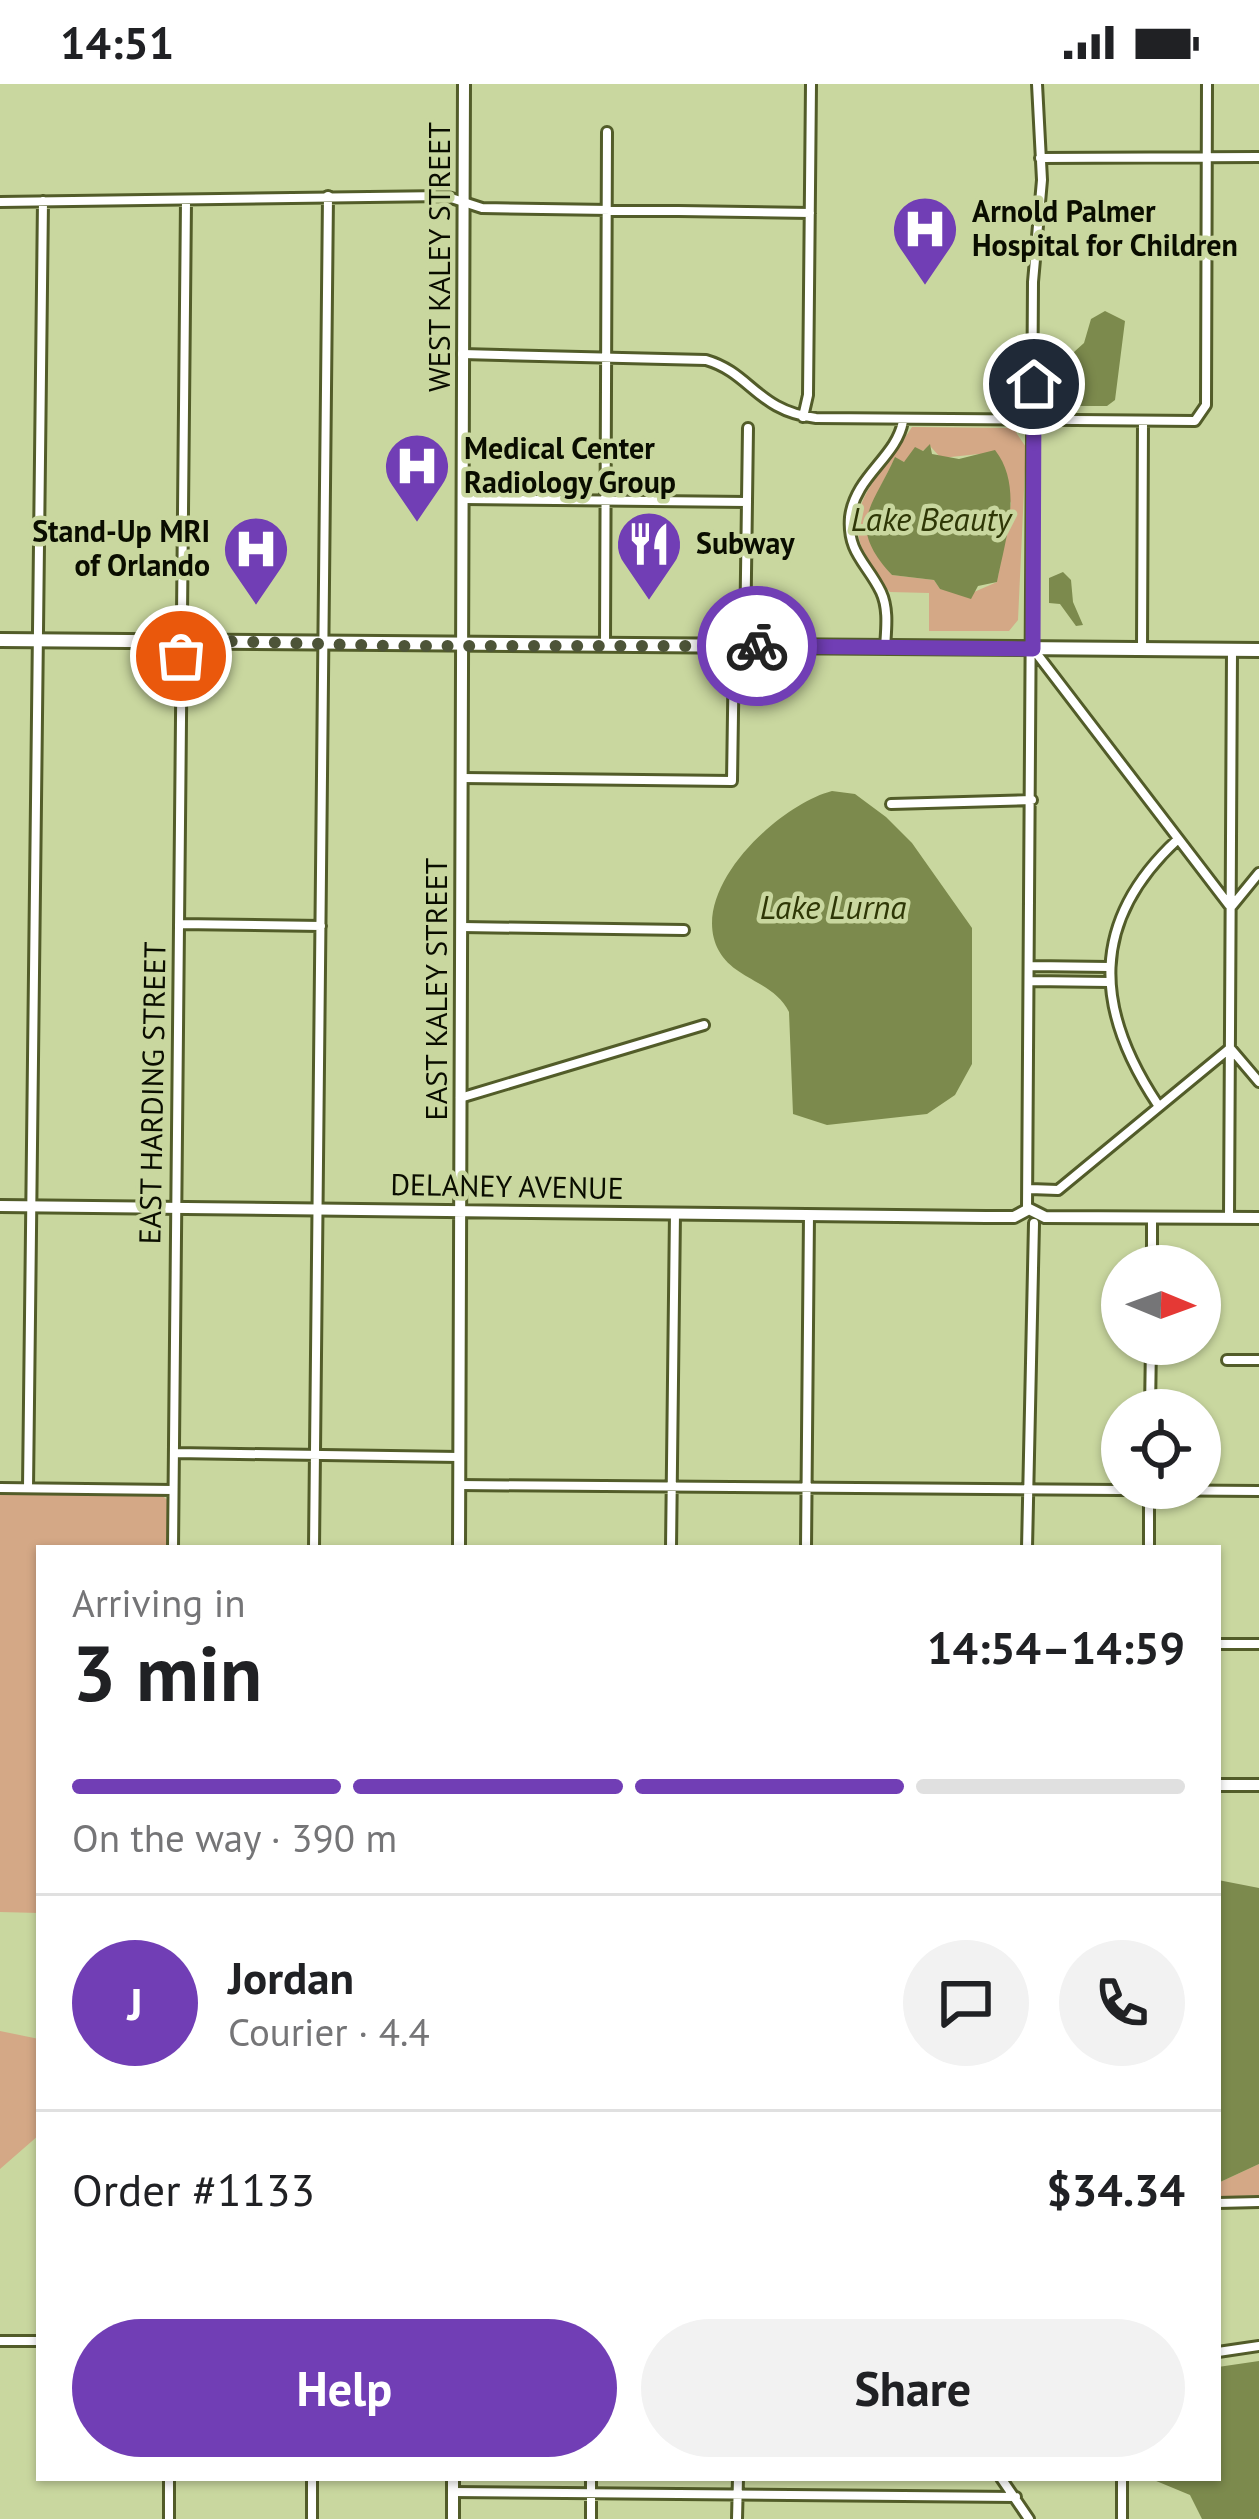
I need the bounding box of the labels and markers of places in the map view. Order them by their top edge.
place label: Arnold Palmer Hospital for Children [972,191,1238,264]
hospital icon: Arnold Palmer Hospital for Children [890,194,960,288]
pin [983,333,1085,435]
place label: Medical Center Radiology Group [464,428,676,501]
hospital icon: Medical Center Radiology Group [382,431,452,525]
restaurant icon: Subway [614,509,684,603]
place label: Stand-Up MRI of Orlando [32,511,210,584]
hospital icon: Stand-Up MRI of Orlando [221,514,291,608]
place label: Subway [696,523,795,562]
pin [130,605,232,707]

